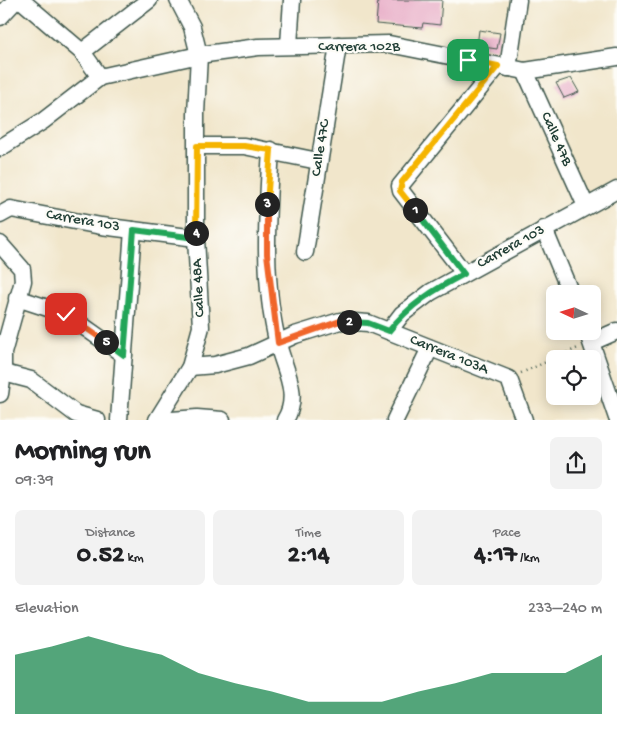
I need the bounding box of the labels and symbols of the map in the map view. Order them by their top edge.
street label: Carrera 102B [318,38,400,56]
pin [447,39,489,81]
street label: Calle 47B [536,109,576,169]
street label: Calle 47C [308,117,335,178]
pin: 3 [254,192,280,216]
pin: 1 [402,198,428,222]
street label: Carrera 103 [45,206,121,236]
pin: 4 [184,220,208,246]
street label: Carrera 103 [474,221,548,273]
street label: Calle 48A [188,257,210,318]
north arrow [546,285,601,340]
pin [45,293,87,335]
pin: 2 [336,310,362,334]
pin: 5 [94,330,118,354]
street label: Carrera 103A [407,331,492,379]

